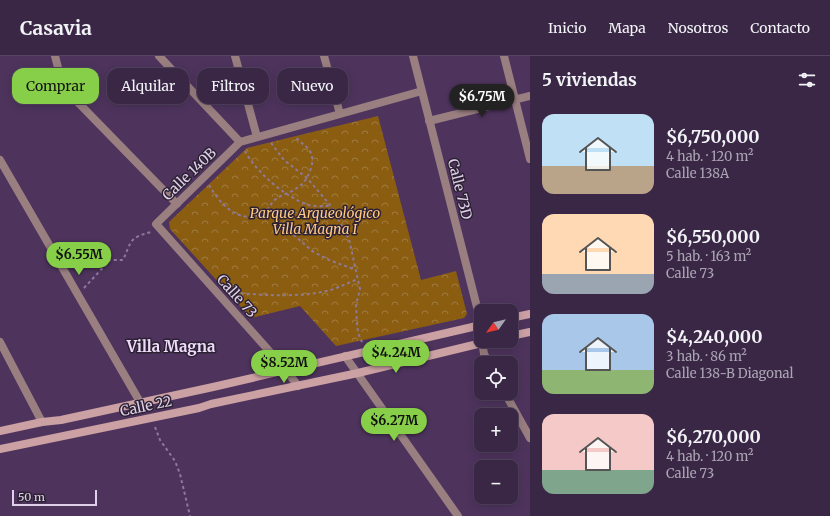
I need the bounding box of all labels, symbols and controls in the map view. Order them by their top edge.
text: Casavia [20,16,92,40]
text: Inicio [548,19,586,37]
text: Mapa [608,19,646,37]
text: Nosotros [668,19,728,37]
text: Contacto [750,19,810,37]
chip: Comprar [12,68,99,104]
chip: Alquilar [107,68,189,104]
chip: Filtros [197,68,269,104]
chip: Nuevo [277,68,348,104]
text: 5 viviendas [542,69,637,91]
icon: filters [796,69,818,91]
pin: $6.75M [449,84,515,118]
text: $6.75M [458,88,506,105]
text: $6,750,000 [666,126,759,148]
icon: home [574,130,622,178]
street label: Calle 140B [158,144,220,204]
text: 4 hab. · 120 m² [666,148,753,165]
street label: Calle 73D [444,157,476,222]
text: Calle 138A [666,165,729,182]
park label: Parque Arqueológico Villa Magna I [250,204,380,238]
text: $6,550,000 [666,226,760,248]
icon: home [574,230,622,278]
pin: $6.55M [46,242,112,276]
text: $6.55M [55,246,103,263]
text: 5 hab. · 163 m² [666,248,751,265]
text: Calle 73 [666,265,714,282]
street label: Calle 73 [213,271,261,321]
north arrow [474,304,518,348]
map controls [474,304,518,504]
text: $4,240,000 [666,326,762,348]
icon: home [574,330,622,378]
district label: Villa Magna [126,337,216,356]
pin: $4.24M [363,340,429,374]
text: $4.24M [371,344,421,361]
text: 3 hab. · 86 m² [666,348,747,365]
pin: $8.52M [251,350,317,384]
text: $8.52M [260,354,308,371]
button: locate [474,356,518,400]
text: Calle 138-B Diagonal [666,365,794,382]
street label: Calle 22 [118,392,174,420]
pin: $6.27M [361,408,427,442]
button: + [474,408,518,452]
text: $6.27M [370,412,418,429]
text: $6,270,000 [666,426,761,448]
icon: home [574,430,622,478]
text: 4 hab. · 120 m² [666,448,753,465]
button: − [474,460,518,504]
text: Calle 73 [666,465,714,482]
scale bar [12,488,97,507]
text: 50 m [18,490,45,504]

